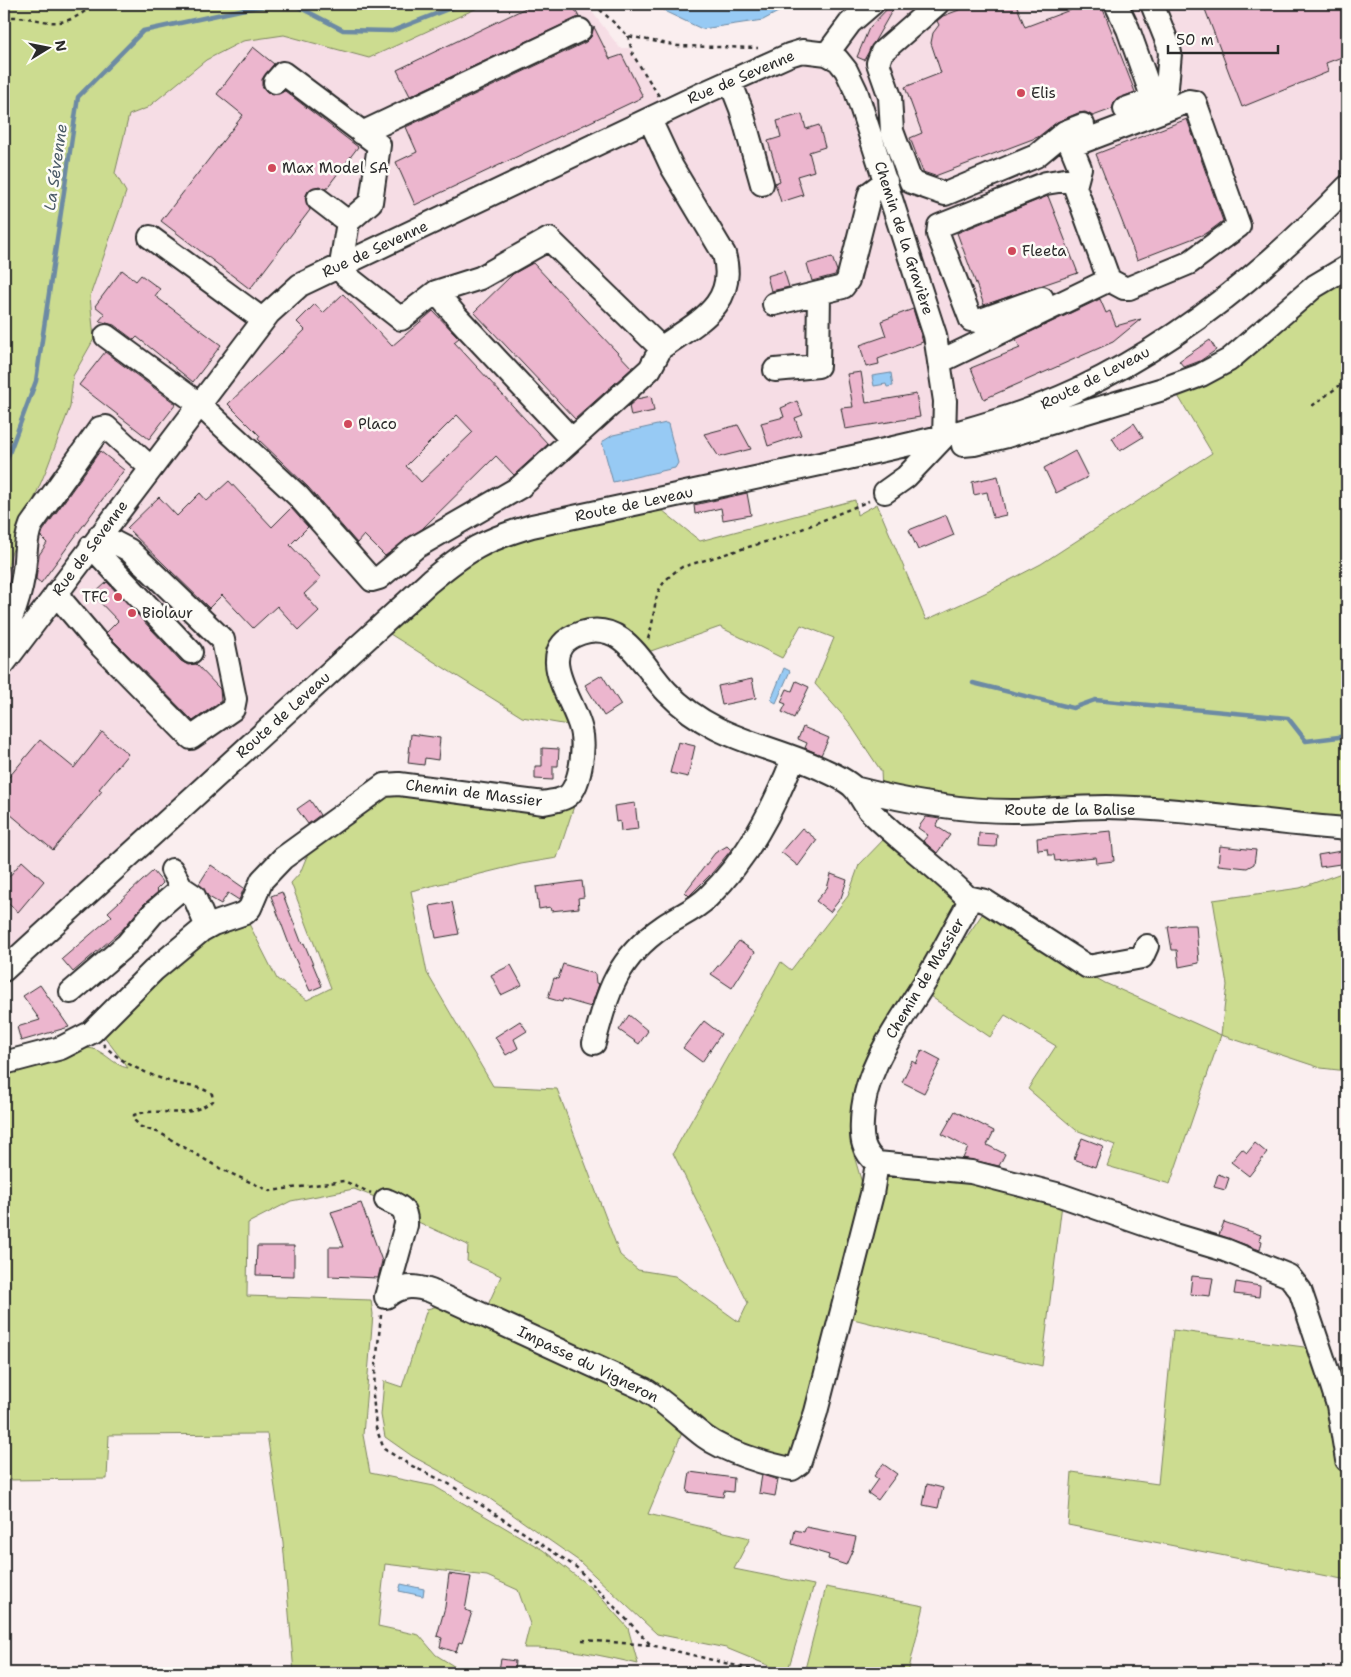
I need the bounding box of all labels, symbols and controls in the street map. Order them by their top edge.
north arrow [22,22,72,72]
scale bar [1168,22,1278,54]
text: 50 m [1176,30,1214,50]
text: N [51,39,71,53]
street label: Rue de Sevenne [684,45,798,109]
place label: Elis [1031,83,1056,103]
marker: Elis [1015,87,1027,99]
water label: La Sévenne [39,122,72,212]
place label: Max Model SA [282,158,389,178]
street label: Chemin de la Gravière [870,159,938,317]
marker: Max Model SA [266,162,278,174]
street label: Rue de Sevenne [319,216,431,282]
place label: Fleeta [1022,241,1067,261]
marker: Fleeta [1006,245,1018,257]
street label: Route de Leveau [1037,342,1153,414]
place label: Placo [358,414,397,434]
marker: Placo [342,418,354,430]
street label: Route de Leveau [573,482,695,526]
street label: Rue de Sevenne [48,496,132,600]
place label: TFC [82,587,108,607]
marker: TFC [112,591,124,603]
place label: Biolaur [142,603,193,623]
marker: Biolaur [126,607,138,619]
street label: Route de Leveau [232,667,334,763]
street label: Chemin de Massier [404,775,544,811]
street label: Route de la Balise [1004,800,1136,820]
street label: Chemin de Massier [881,914,969,1042]
street label: Impasse du Vigneron [514,1321,662,1407]

